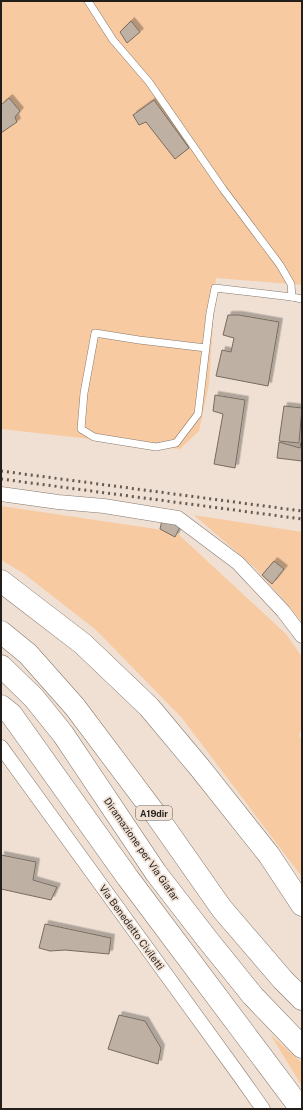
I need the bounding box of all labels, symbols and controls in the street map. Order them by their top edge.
street label: Diramazione per Via Giafar [102,795,182,903]
road number: A19dir [136,806,172,820]
street label: Via Benedetto Civiletti [97,882,167,972]

